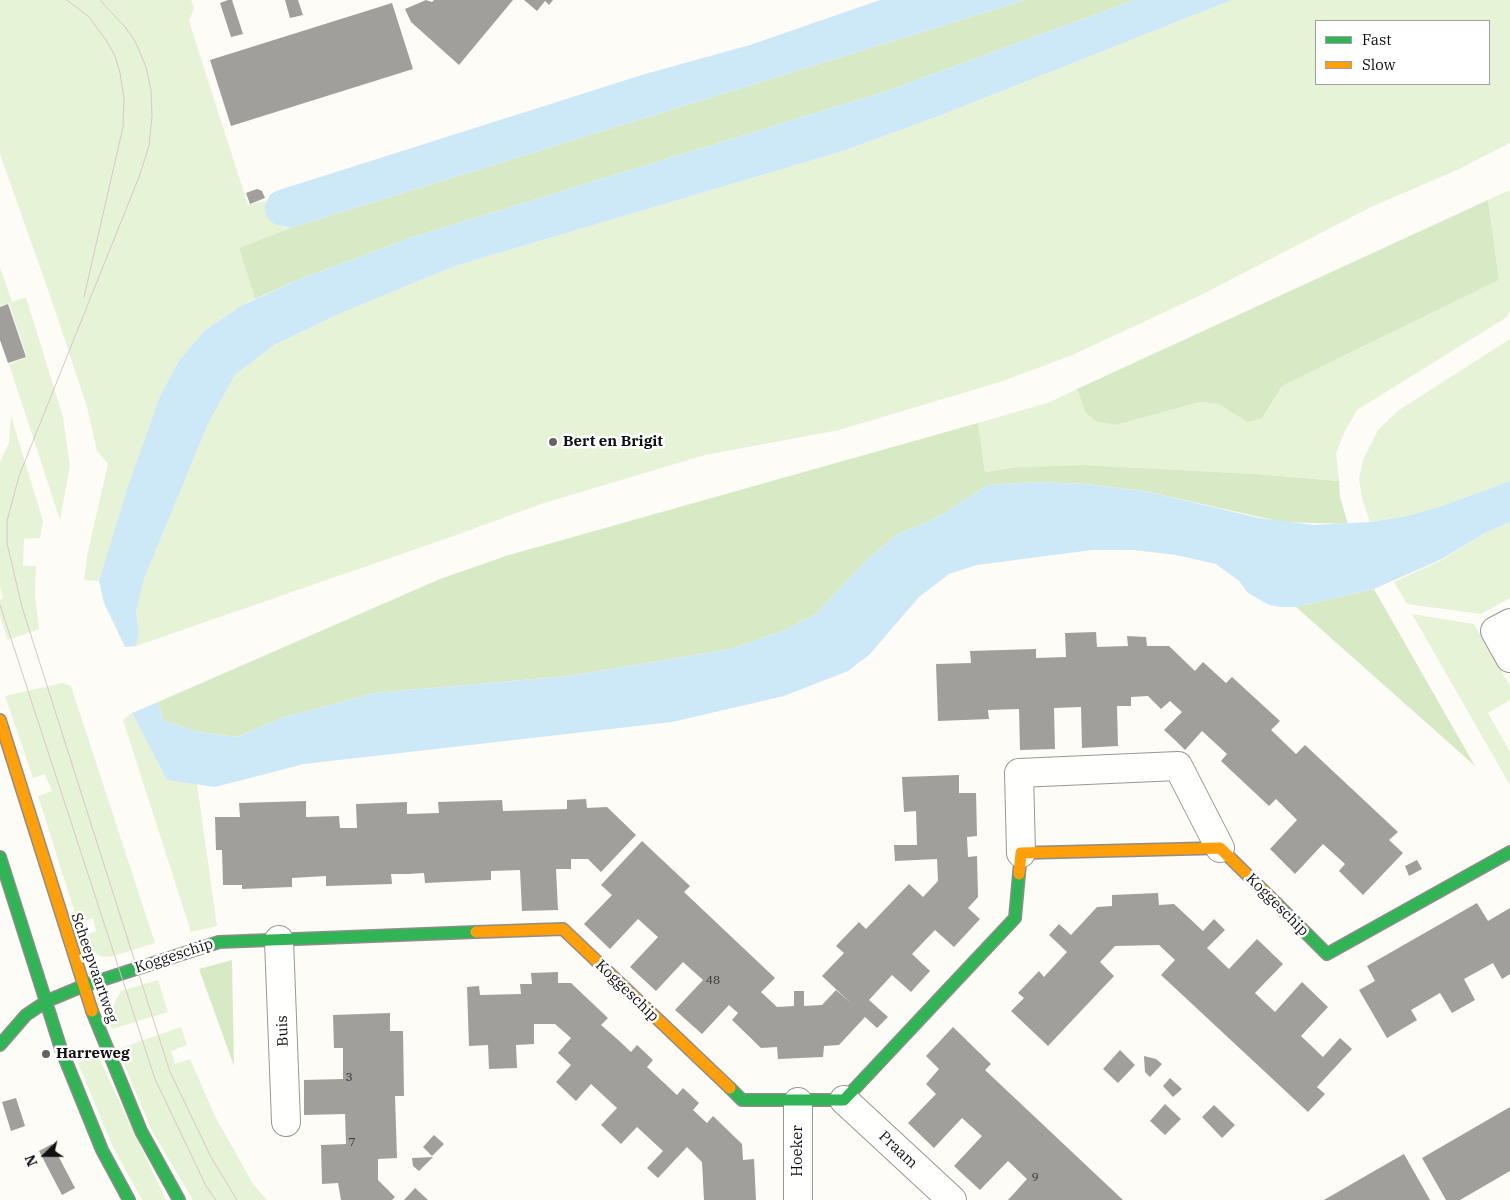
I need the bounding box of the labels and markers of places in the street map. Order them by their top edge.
place label: Bert en Brigit [563,433,663,451]
marker: Bert en Brigit [547,436,559,448]
place label: Harreweg [56,1045,130,1063]
marker: Harreweg [40,1048,52,1060]

